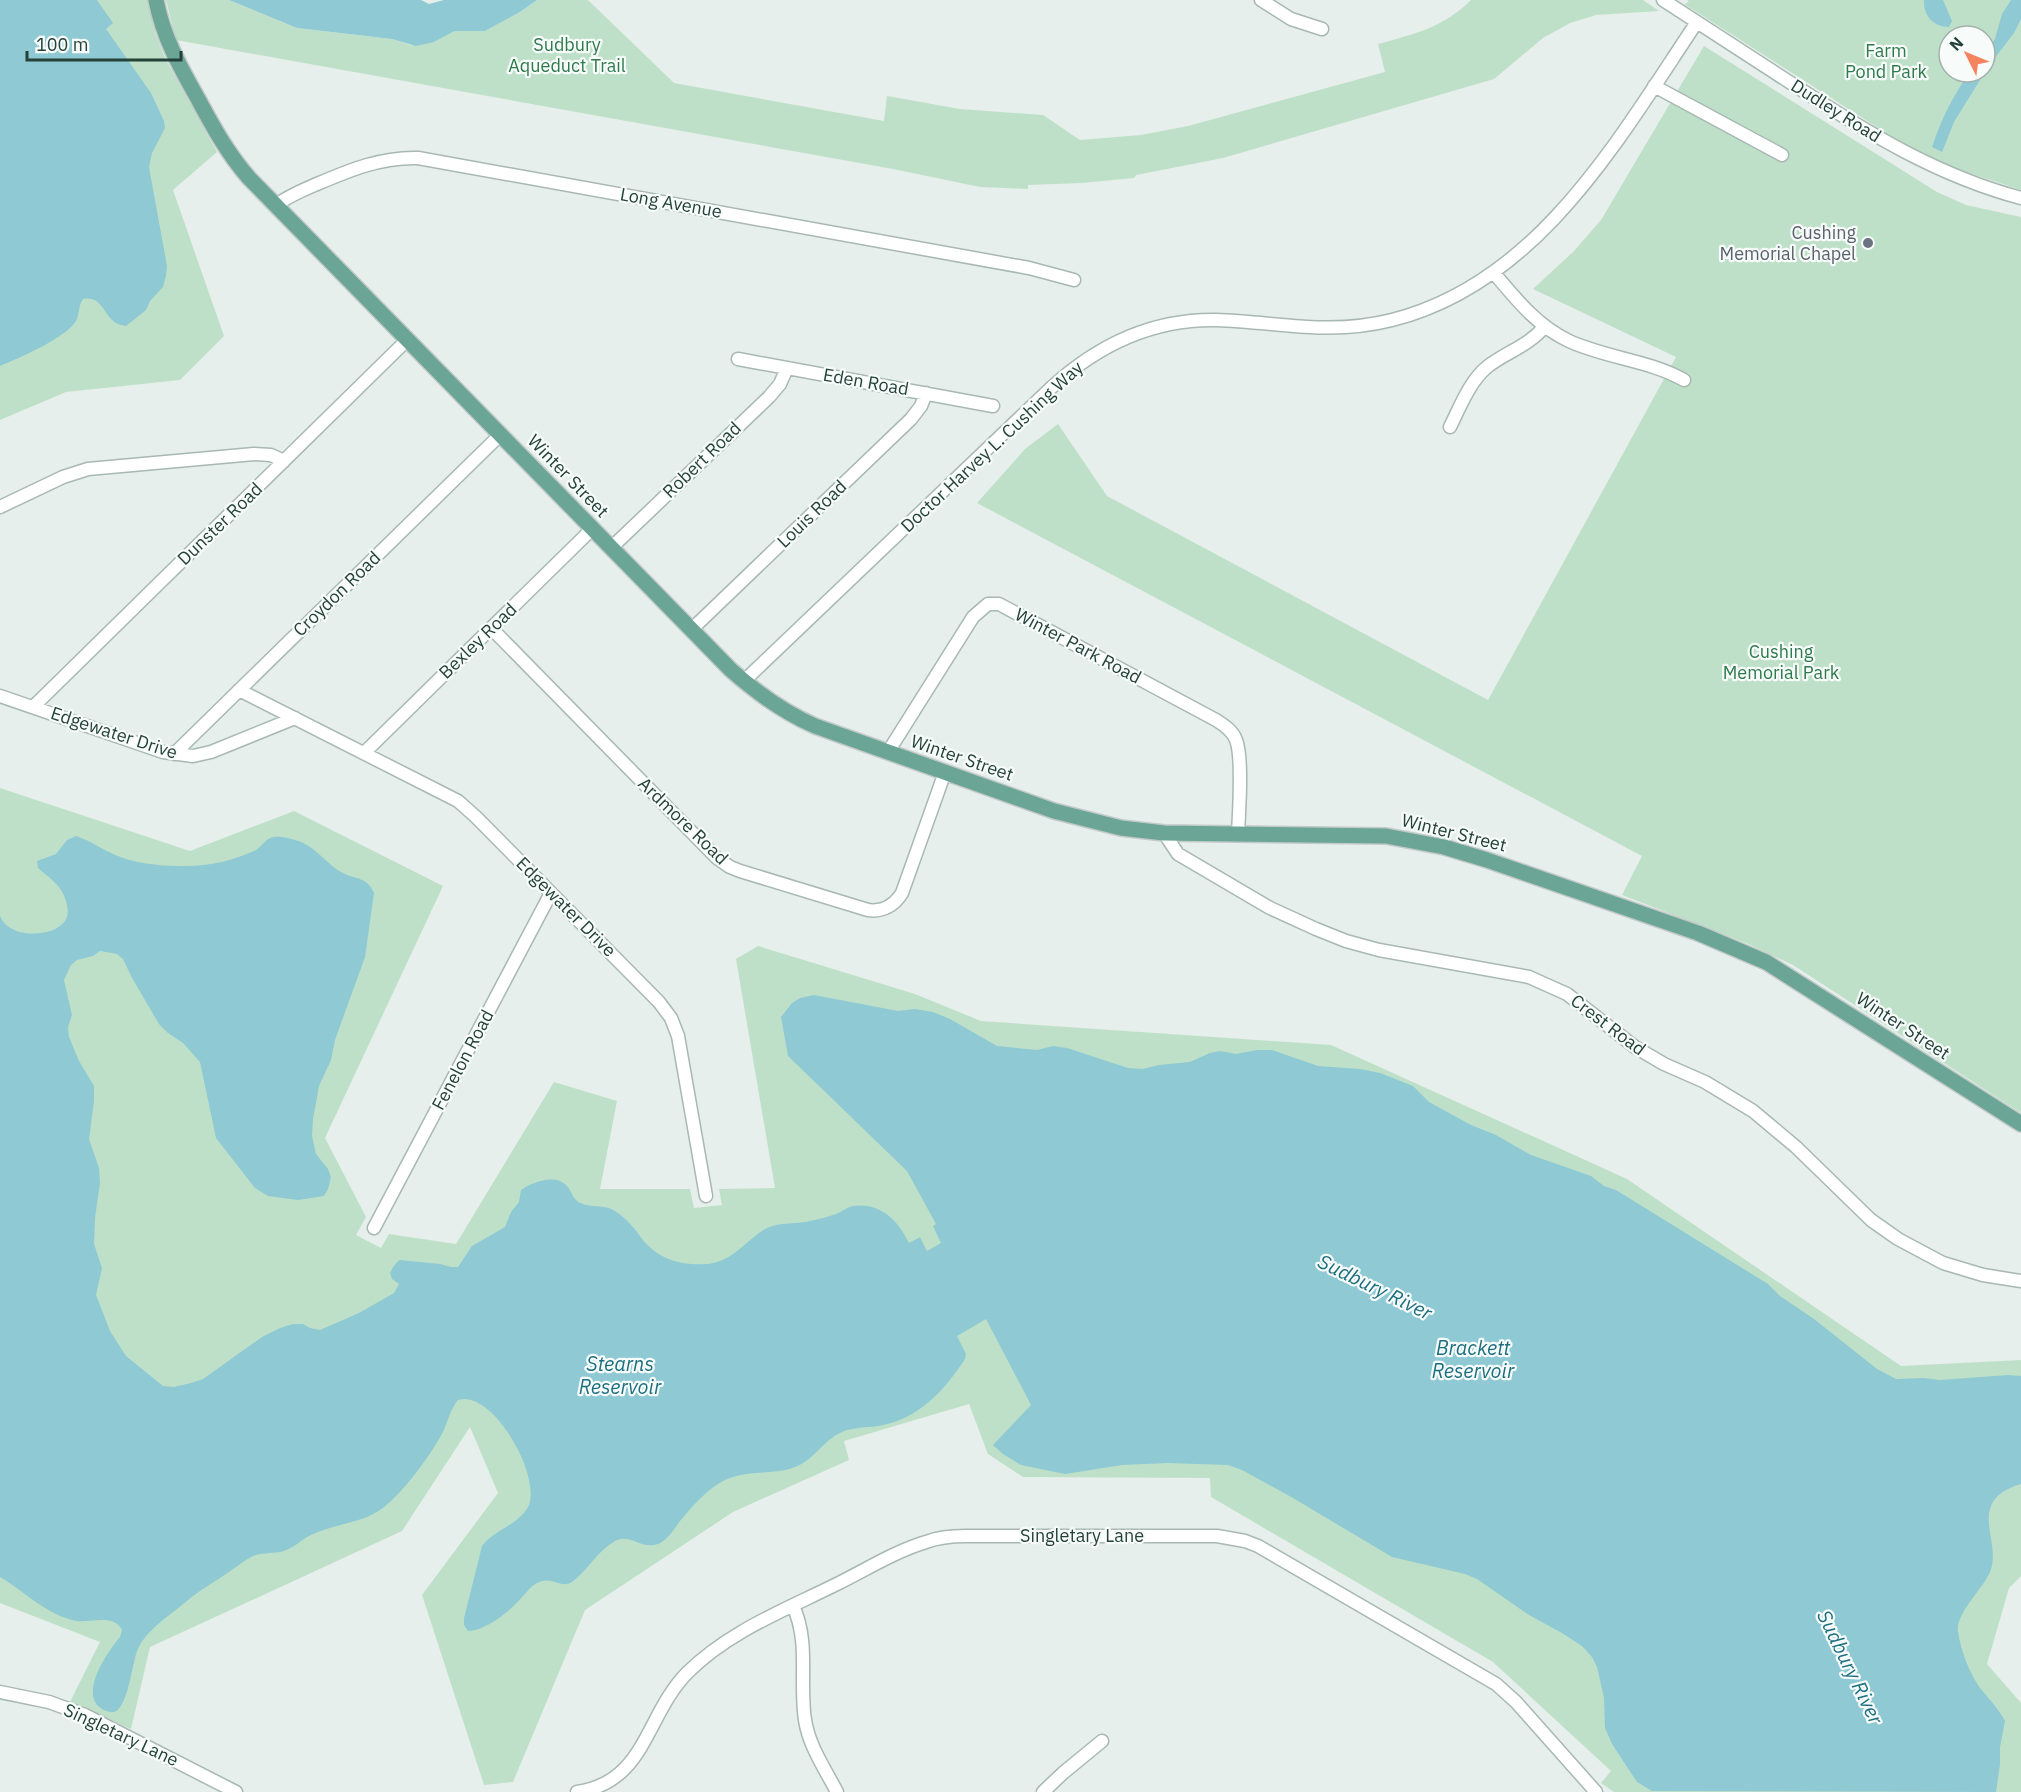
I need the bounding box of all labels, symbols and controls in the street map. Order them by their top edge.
scale bar [27,24,182,62]
north arrow [1937,24,1997,84]
text: 100 m [36,33,88,56]
park label: Sudbury Aqueduct Trail [508,33,626,77]
text: N [1945,33,1967,55]
park label: Farm Pond Park [1845,39,1927,83]
street label: Dudley Road [1787,74,1886,147]
street label: Long Avenue [618,182,724,223]
place label: Cushing Memorial Chapel [1720,221,1856,265]
marker: Cushing Memorial Chapel [1861,236,1875,250]
street label: Doctor Harvey L. Cushing Way [896,356,1088,537]
street label: Eden Road [821,363,911,400]
street label: Robert Road [658,417,746,503]
street label: Winter Street [523,429,614,522]
street label: Louis Road [772,475,851,552]
street label: Dunster Road [172,477,267,570]
street label: Croydon Road [288,546,385,641]
street label: Bexley Road [434,598,522,684]
street label: Winter Park Road [1011,603,1145,689]
park label: Cushing Memorial Park [1723,640,1840,684]
street label: Edgewater Drive [48,701,181,764]
street label: Winter Street [908,729,1017,786]
street label: Ardmore Road [634,772,733,869]
street label: Winter Street [1399,808,1509,857]
street label: Edgewater Drive [512,852,621,962]
street label: Winter Street [1852,987,1954,1064]
street label: Crest Road [1566,989,1650,1060]
street label: Fenelon Road [426,1006,499,1114]
water label: Sudbury River [1314,1247,1437,1326]
water label: Brackett Reservoir [1432,1334,1515,1384]
water label: Stearns Reservoir [579,1350,662,1400]
street label: Singletary Lane [1020,1524,1144,1547]
water label: Sudbury River [1811,1605,1890,1729]
street label: Singletary Lane [60,1698,182,1771]

